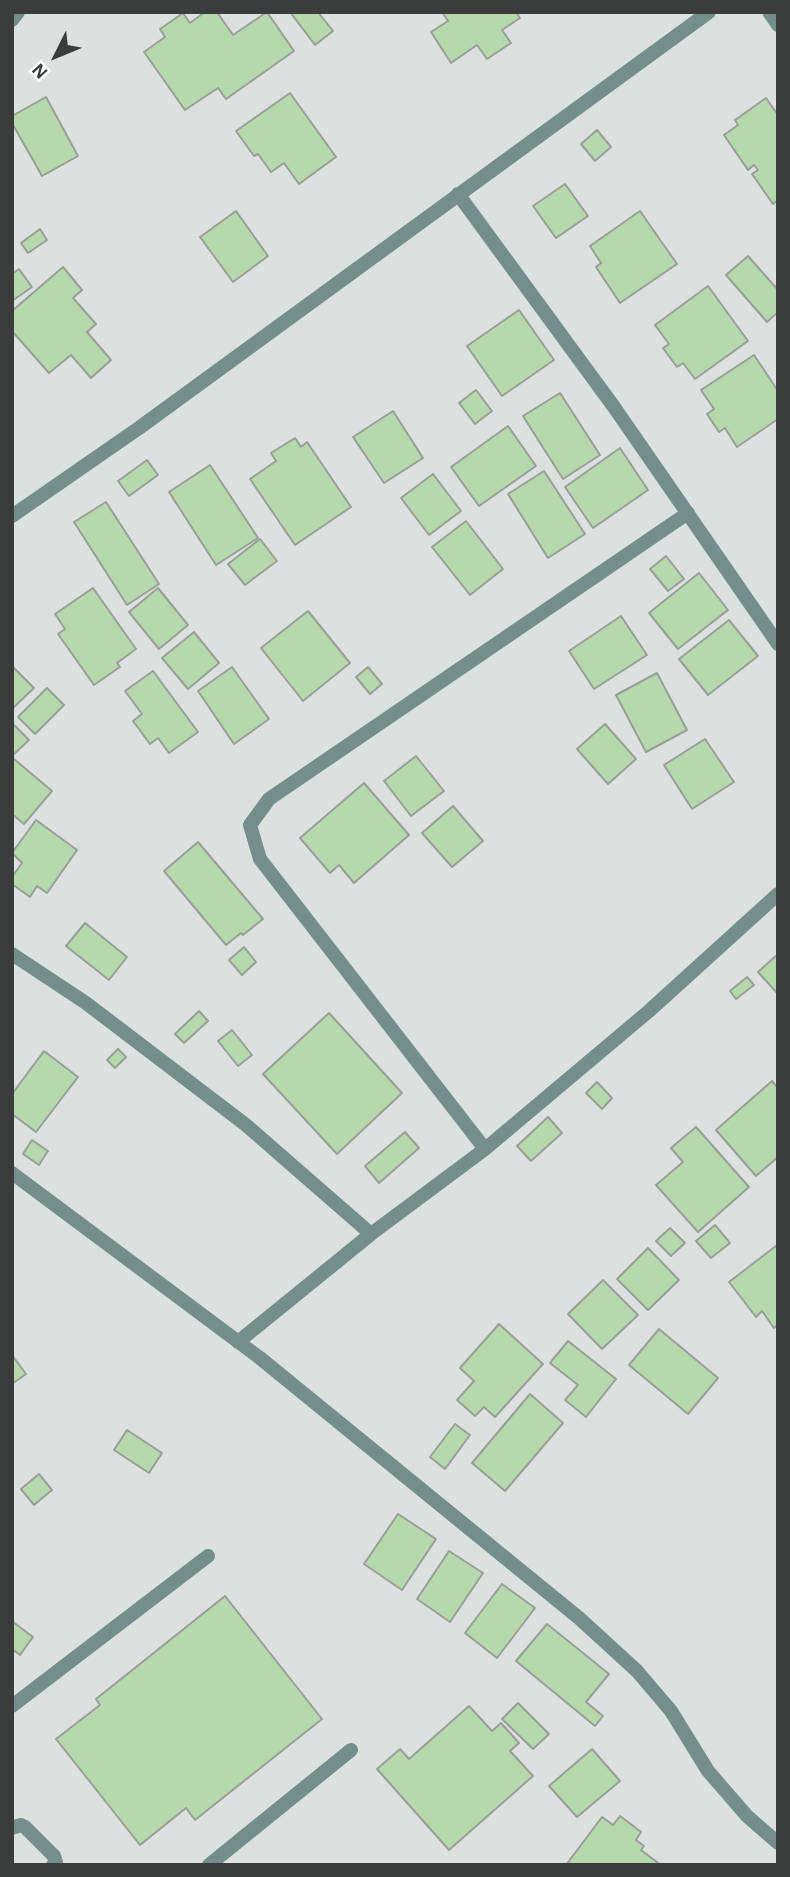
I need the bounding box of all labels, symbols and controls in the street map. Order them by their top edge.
north arrow [21,21,91,91]
text: N [29,59,52,82]

